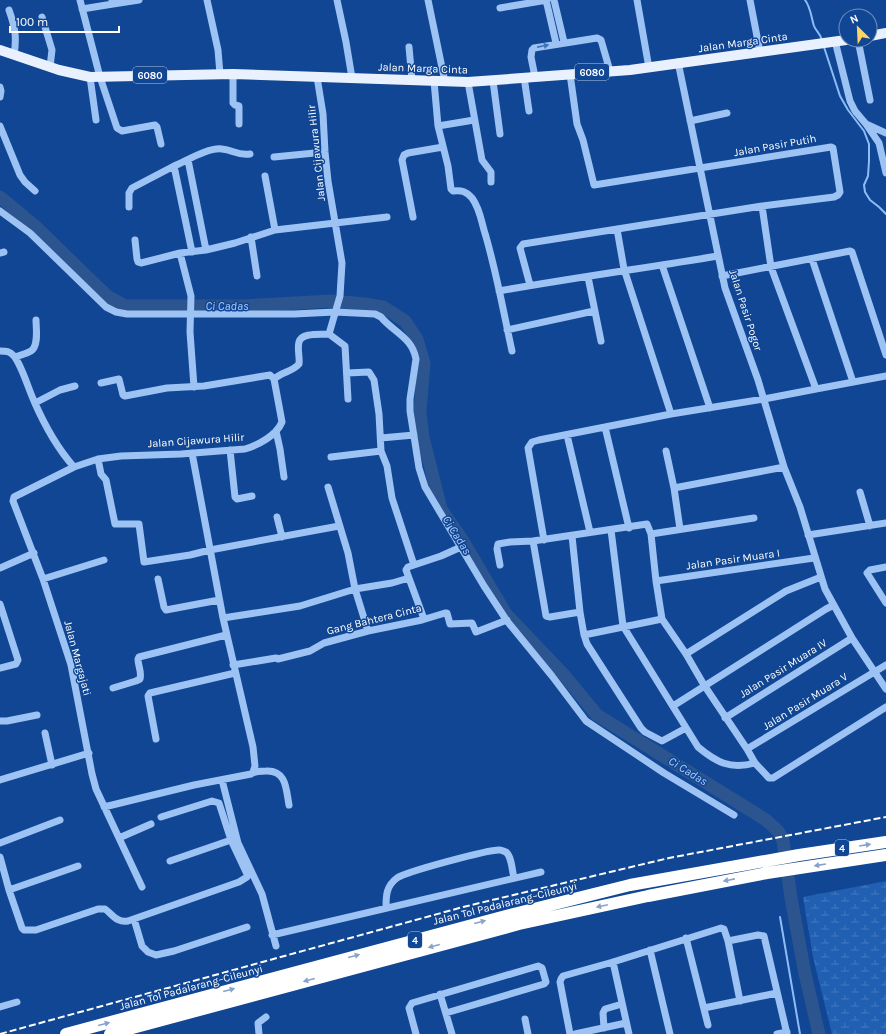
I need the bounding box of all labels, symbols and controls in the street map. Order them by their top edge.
scale bar [10,8,119,34]
north arrow [838,8,878,48]
text: N [848,12,860,27]
text: 100 m [16,15,48,29]
street label: Jalan Marga Cinta [698,30,788,55]
one-way arrow [537,43,549,49]
street label: Jalan Marga Cinta [378,60,468,77]
road number: 6080 [575,64,609,80]
road number: 6080 [133,67,167,83]
street label: Jalan Cijawura Hilir [305,104,328,202]
street label: Jalan Pasir Putih [733,132,817,159]
street label: Jalan Pasir Pogor [726,268,765,353]
water label: Ci Cadas [205,299,249,313]
street label: Jalan Cijawura Hilir [147,431,245,450]
water label: Ci Cadas [440,513,475,557]
street label: Jalan Pasir Muara I [685,546,781,573]
street label: Gang Bahtera Cinta [325,601,423,638]
street label: Jalan Margajati [61,619,94,697]
street label: Jalan Pasir Muara IV [737,636,829,701]
street label: Jalan Pasir Muara V [760,670,850,733]
water label: Ci Cadas [666,754,710,789]
road number: 4 [835,840,849,856]
one-way arrow [859,842,871,848]
one-way arrow [814,862,826,868]
one-way arrow [723,878,735,884]
street label: Jalan Tol Padalarang–Cileunyi [432,879,578,928]
one-way arrow [595,904,608,910]
one-way arrow [474,919,486,925]
road number: 4 [408,932,422,948]
one-way arrow [428,944,441,950]
one-way arrow [349,953,361,959]
street label: Jalan Tol Padalarang–Cileunyi [118,962,264,1013]
one-way arrow [303,977,315,983]
one-way arrow [223,987,235,993]
one-way arrow [98,1021,110,1027]

